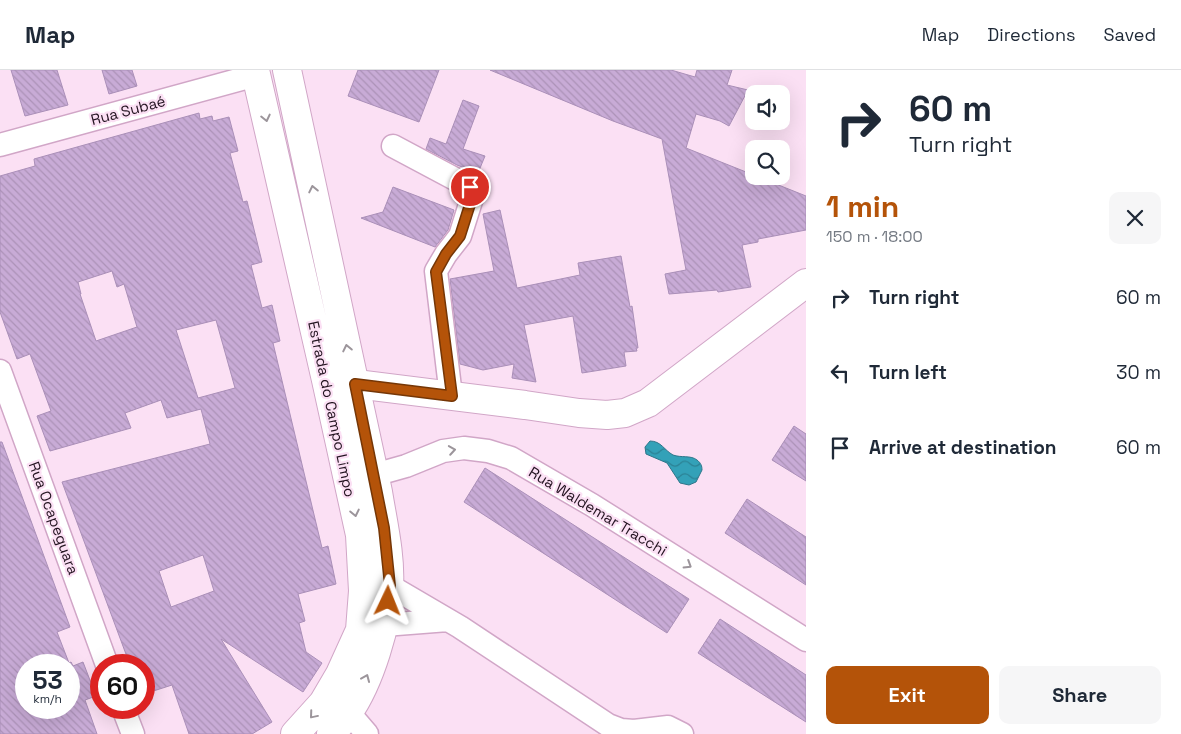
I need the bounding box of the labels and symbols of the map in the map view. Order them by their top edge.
street label: Rua Subaé [89,91,167,129]
one-way arrow [260,113,271,122]
pin [449,166,491,208]
one-way arrow [308,185,318,194]
street label: Estrada do Campo Limpo [304,319,360,499]
one-way arrow [342,344,353,352]
one-way arrow [448,445,456,455]
street label: Rua Ocapeguara [25,459,83,577]
street label: Rua Waldemar Tracchi [525,462,671,560]
one-way arrow [350,509,360,518]
one-way arrow [683,559,692,569]
position arrow [361,574,413,626]
speed limit sign: 60 [90,654,155,719]
one-way arrow [359,674,370,683]
one-way arrow [310,709,318,718]

